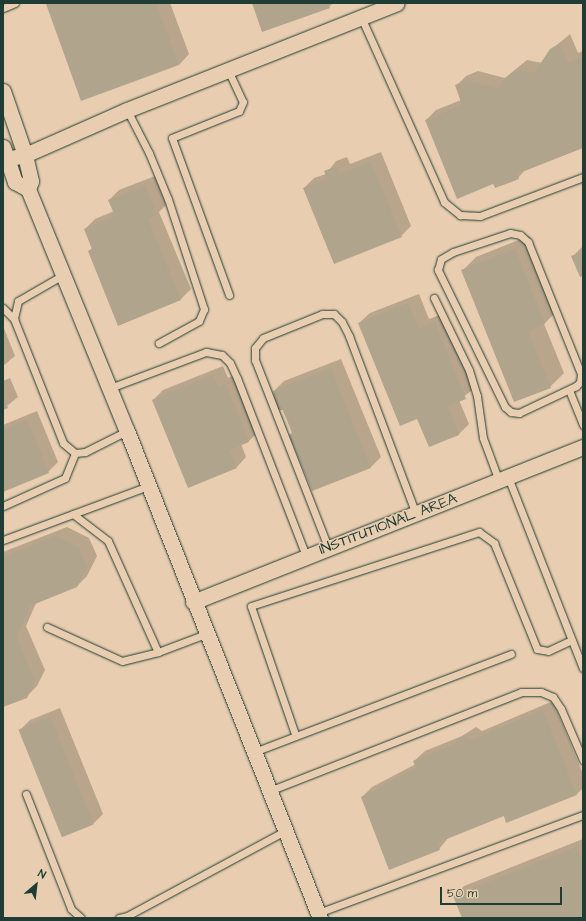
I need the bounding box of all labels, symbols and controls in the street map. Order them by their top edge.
street label: INSTITUTIONAL AREA [316,489,460,559]
north arrow [16,865,56,905]
text: N [35,866,48,882]
scale bar [442,879,564,905]
text: 50 m [447,885,477,902]

